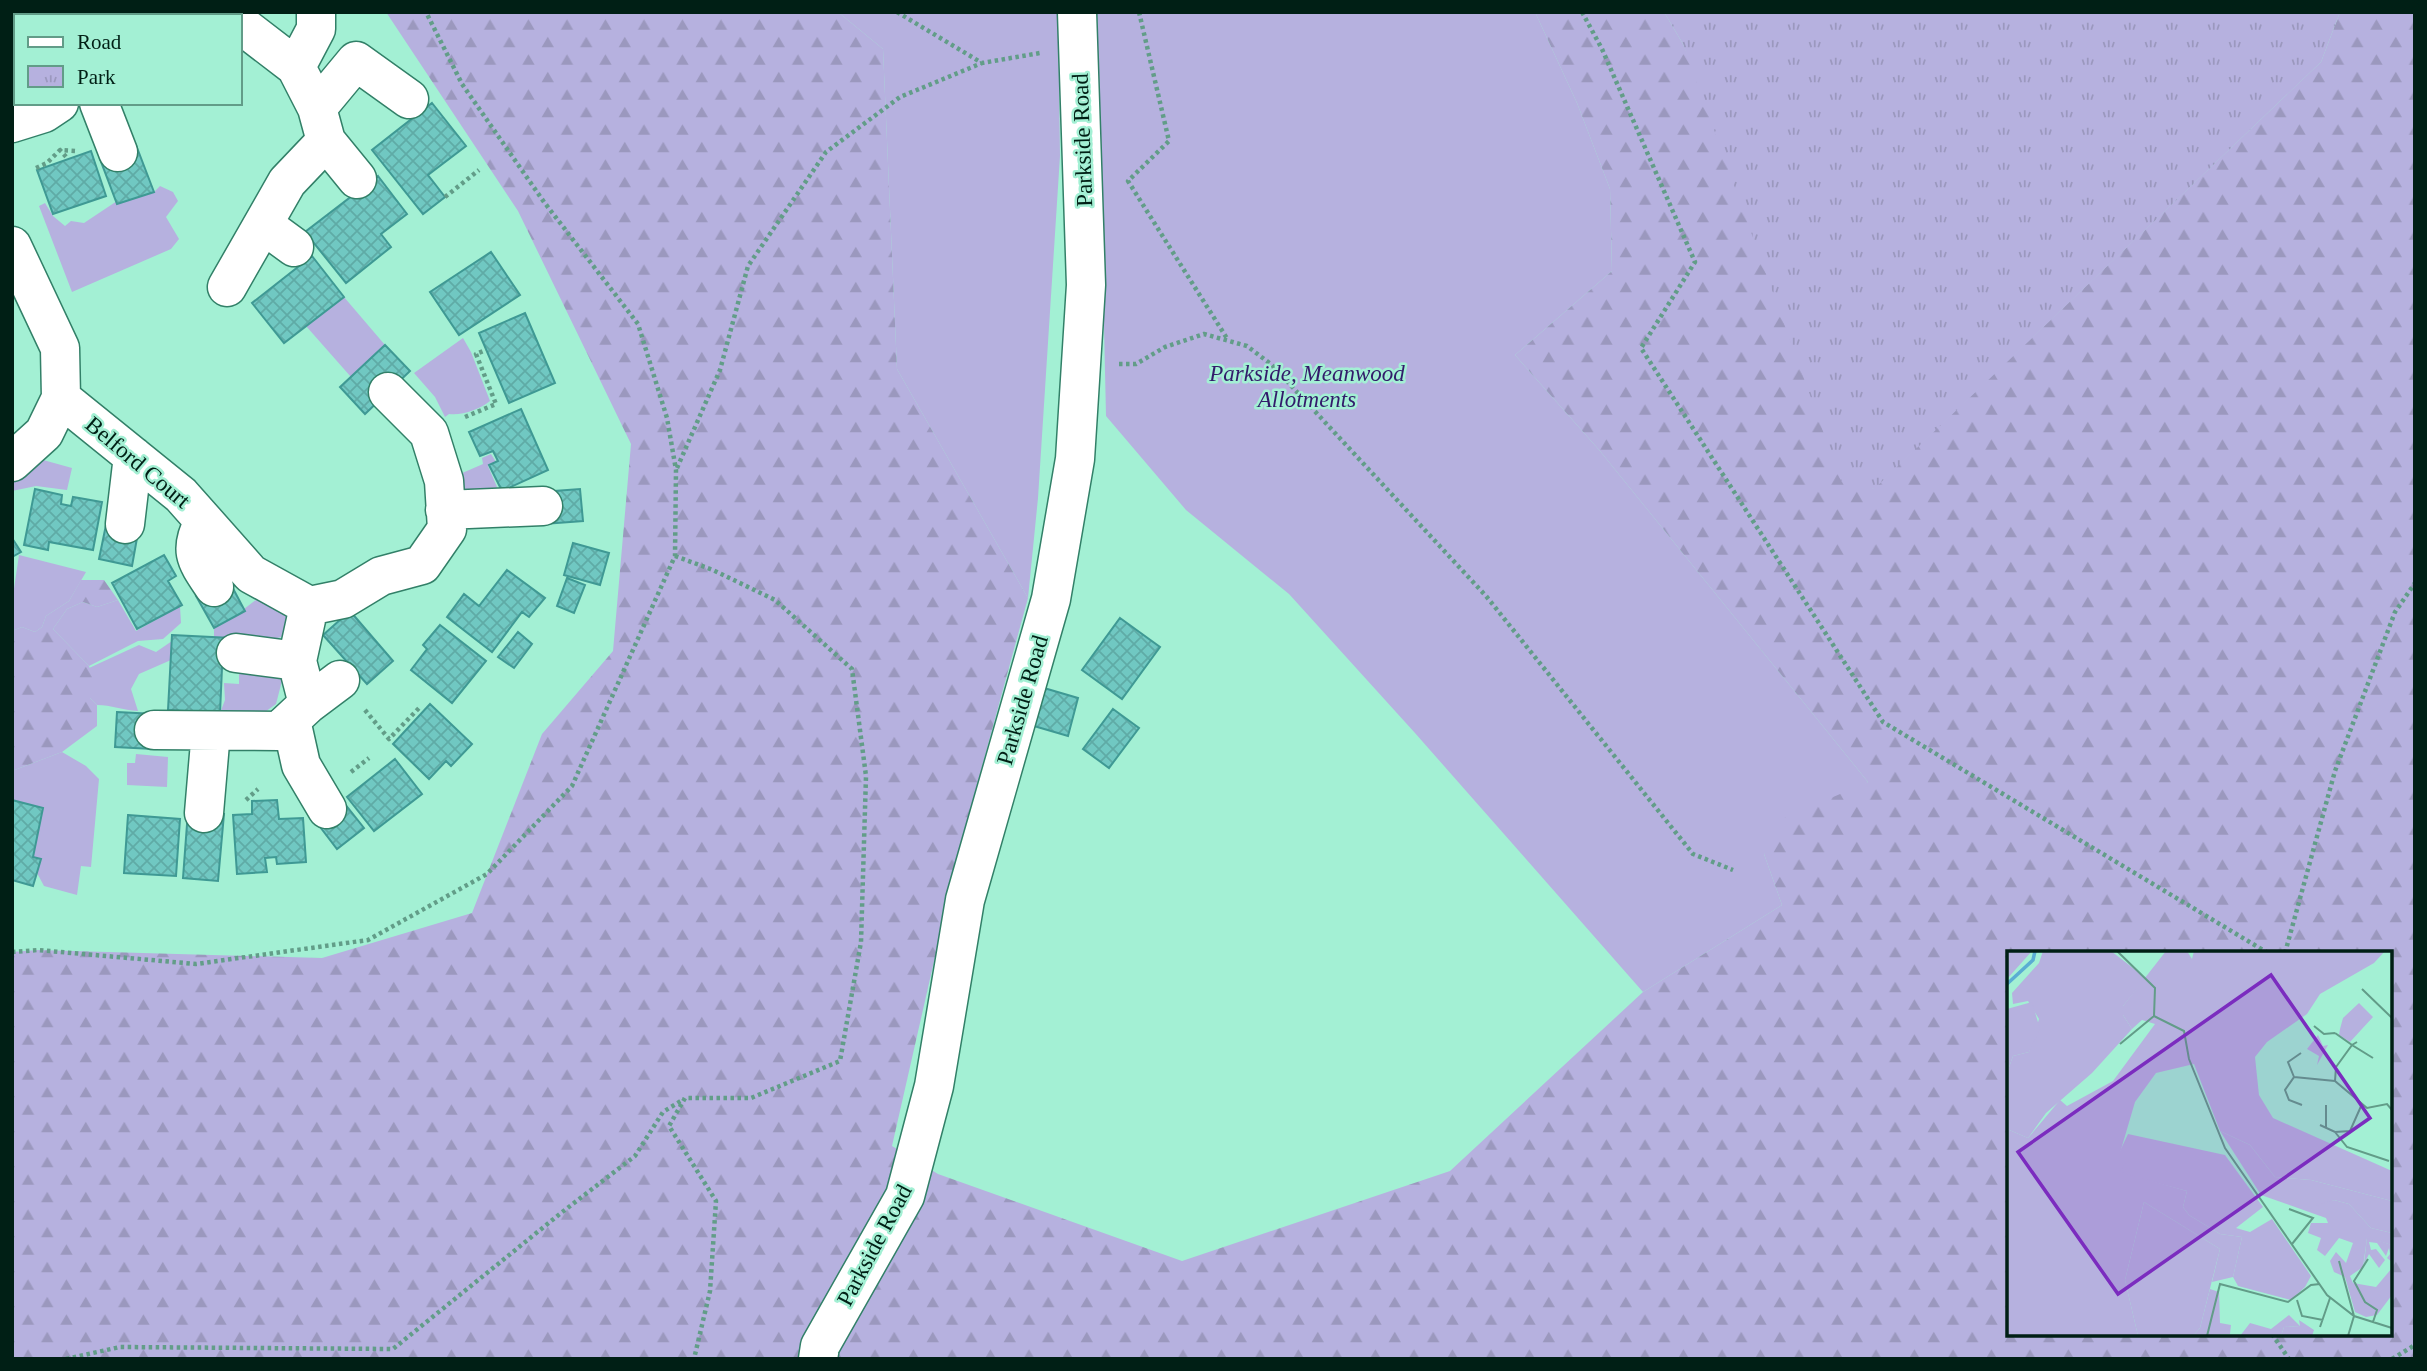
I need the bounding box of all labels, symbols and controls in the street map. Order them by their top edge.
legend [14,14,242,105]
text: Road [77,30,122,54]
text: Park [77,65,116,89]
street label: Parkside Road [1068,72,1097,207]
park label: Parkside, Meanwood Allotments [1208,361,1405,412]
street label: Belford Court [80,412,195,514]
street label: Parkside Road [992,632,1053,768]
inset map [2007,951,2392,1336]
street label: Parkside Road [832,1180,917,1310]

